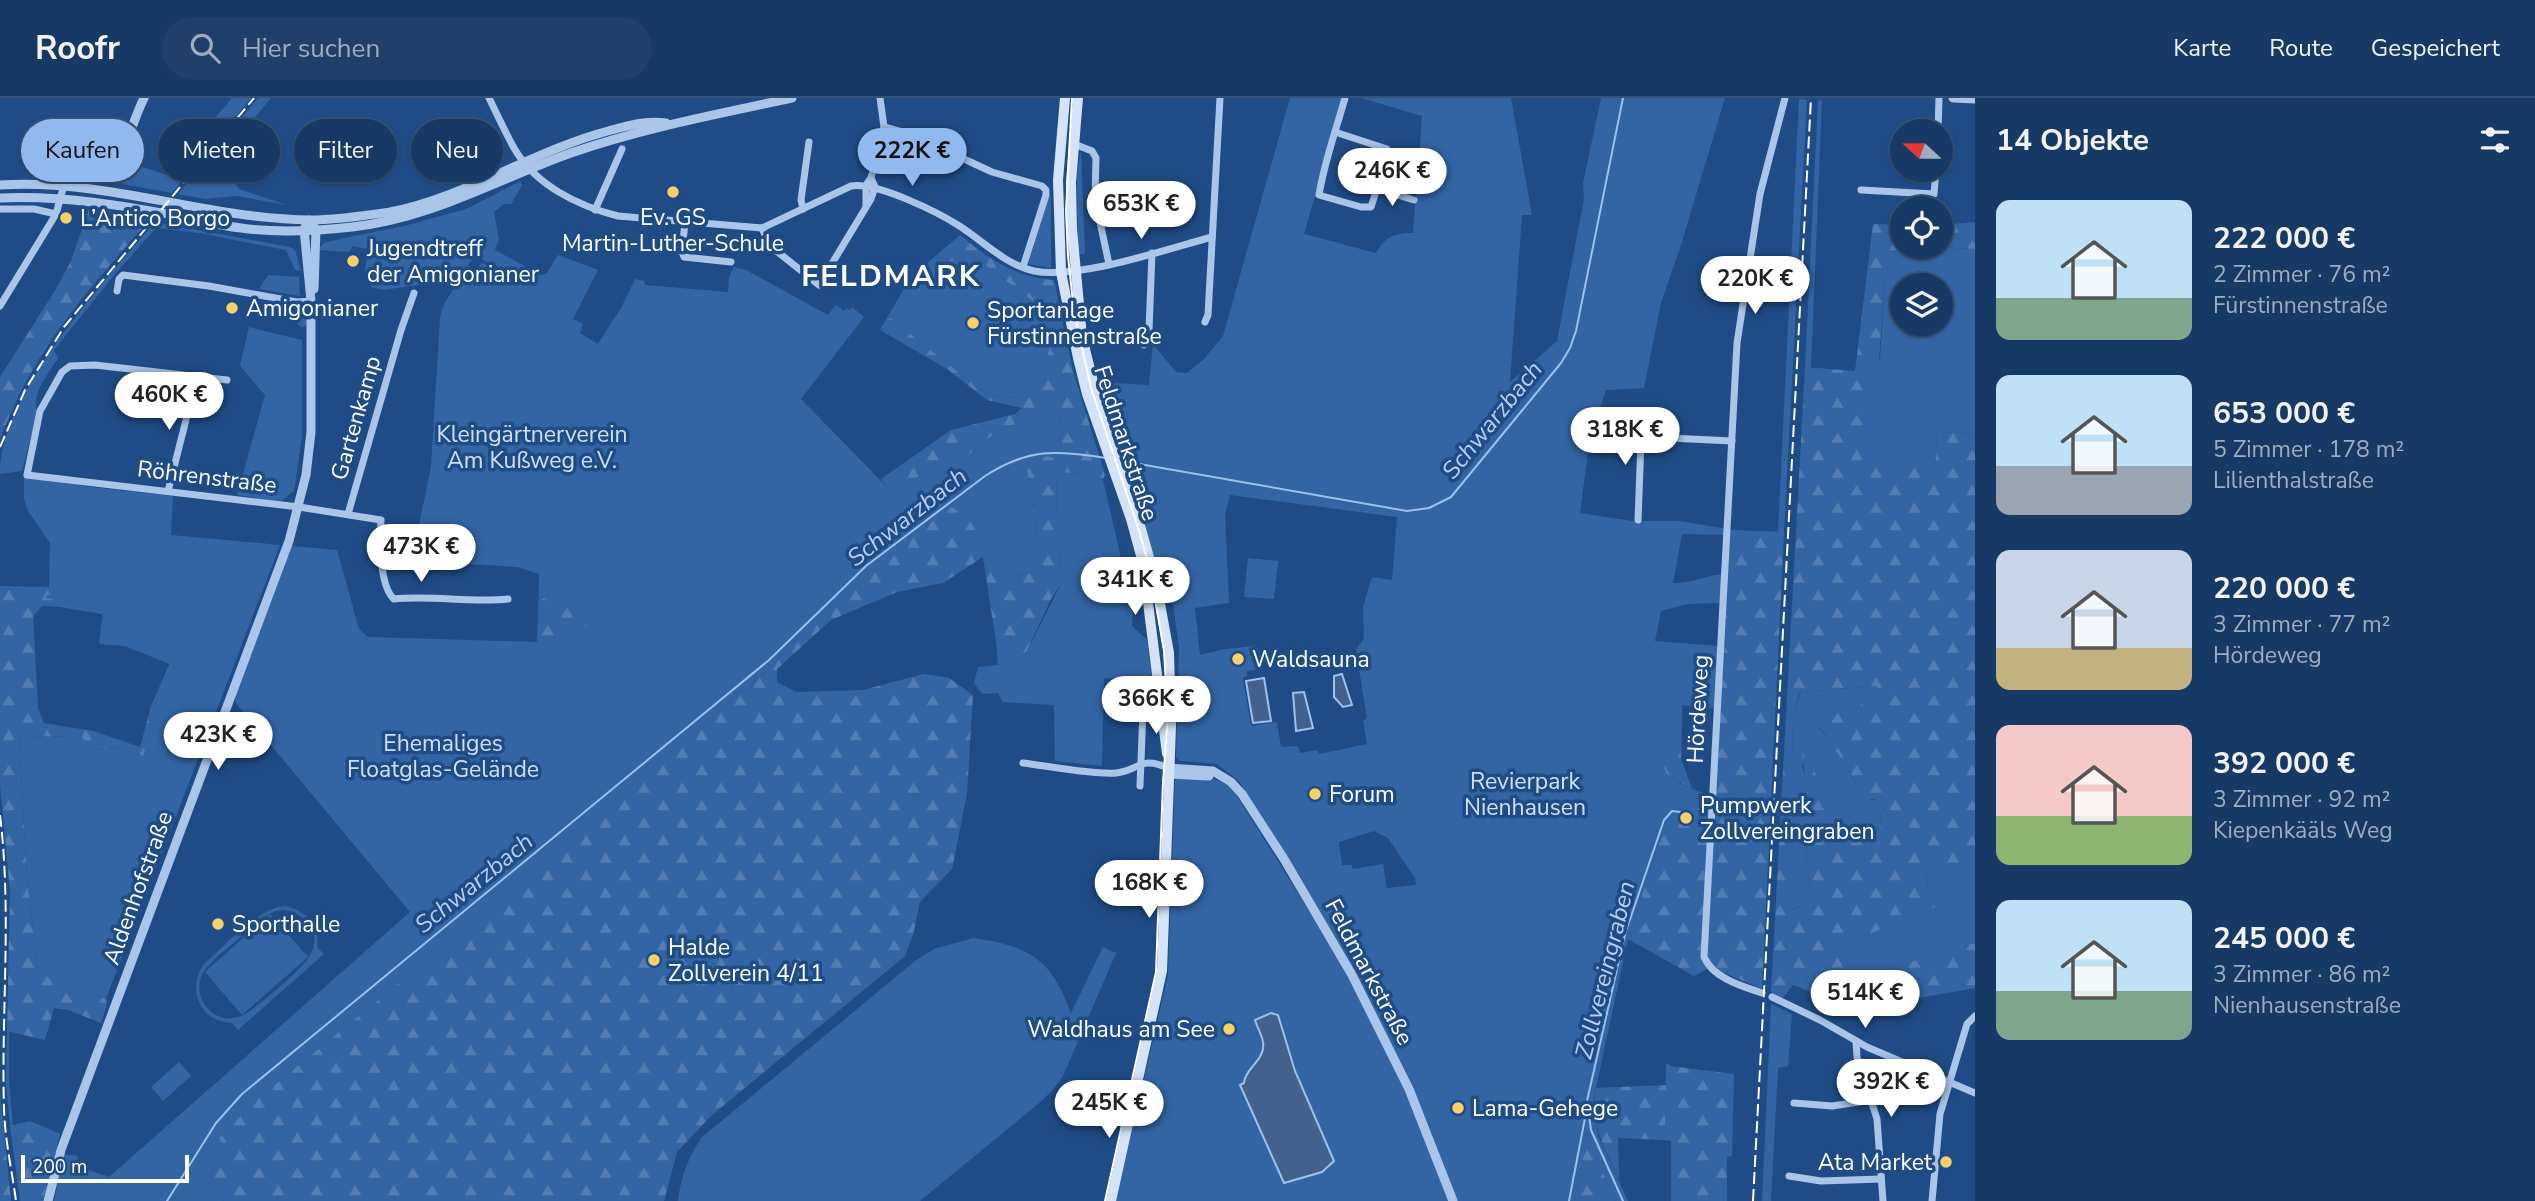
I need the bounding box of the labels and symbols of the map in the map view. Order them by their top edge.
north arrow [1890,119,1953,182]
pin: 222K € [855,129,969,188]
pin: 246K € [1335,148,1449,208]
pin: 653K € [1084,181,1198,241]
marker: Ev. GS Martin-Luther-Schule [665,184,681,200]
place label: Ev. GS Martin-Luther-Schule [562,202,784,259]
place label: L’Antico Borgo [80,203,230,234]
marker: L’Antico Borgo [58,210,74,226]
place label: Jugendtreff der Amigonianer [366,233,540,290]
marker: Jugendtreff der Amigonianer [345,253,361,269]
district label: FELDMARK [801,256,981,297]
pin: 220K € [1698,256,1812,316]
place label: Amigonianer [246,293,379,324]
place label: Sportanlage Fürstinnenstraße [987,295,1162,352]
marker: Amigonianer [224,300,240,316]
marker: Sportanlage Fürstinnenstraße [965,315,981,331]
street label: Gartenkamp [324,352,388,484]
water label: Schwarzbach [1434,354,1550,486]
street label: Feldmarkstraße [1086,361,1166,525]
pin: 460K € [112,372,226,432]
pin: 318K € [1568,408,1682,467]
park label: Kleingärtnerverein Am Kußweg e.V. [436,419,628,476]
street label: Röhrenstraße [136,453,278,501]
water label: Schwarzbach [841,460,973,574]
pin: 473K € [364,524,478,584]
pin: 341K € [1078,558,1192,617]
place label: Waldsauna [1252,644,1370,675]
marker: Waldsauna [1230,651,1246,667]
street label: Hördeweg [1680,654,1716,764]
pin: 366K € [1099,676,1213,736]
pin: 423K € [161,712,275,772]
park label: Ehemaliges Floatglas-Gelände [347,728,539,785]
park label: Revierpark Nienhausen [1464,766,1586,823]
place label: Forum [1329,779,1395,810]
marker: Forum [1307,786,1323,802]
place label: Pumpwerk Zollvereingraben [1700,790,1874,847]
street label: Aldenhofstraße [96,807,180,969]
marker: Pumpwerk Zollvereingraben [1678,810,1694,826]
water label: Schwarzbach [408,825,540,941]
pin: 168K € [1092,860,1206,920]
water label: Zollvereingraben [1567,878,1643,1062]
street label: Feldmarkstraße [1317,893,1421,1051]
place label: Sporthalle [232,909,340,940]
marker: Sporthalle [210,916,226,932]
place label: Halde Zollverein 4/11 [668,932,824,989]
marker: Halde Zollverein 4/11 [646,952,662,968]
pin: 514K € [1808,970,1922,1030]
place label: Waldhaus am See [1027,1014,1215,1045]
marker: Waldhaus am See [1221,1021,1237,1037]
pin: 392K € [1834,1060,1948,1119]
pin: 245K € [1052,1080,1166,1140]
place label: Lama-Gehege [1472,1093,1618,1124]
marker: Lama-Gehege [1450,1100,1466,1116]
place label: Ata Market [1818,1147,1933,1178]
scale bar [21,1152,189,1184]
marker: Ata Market [1938,1154,1954,1170]

